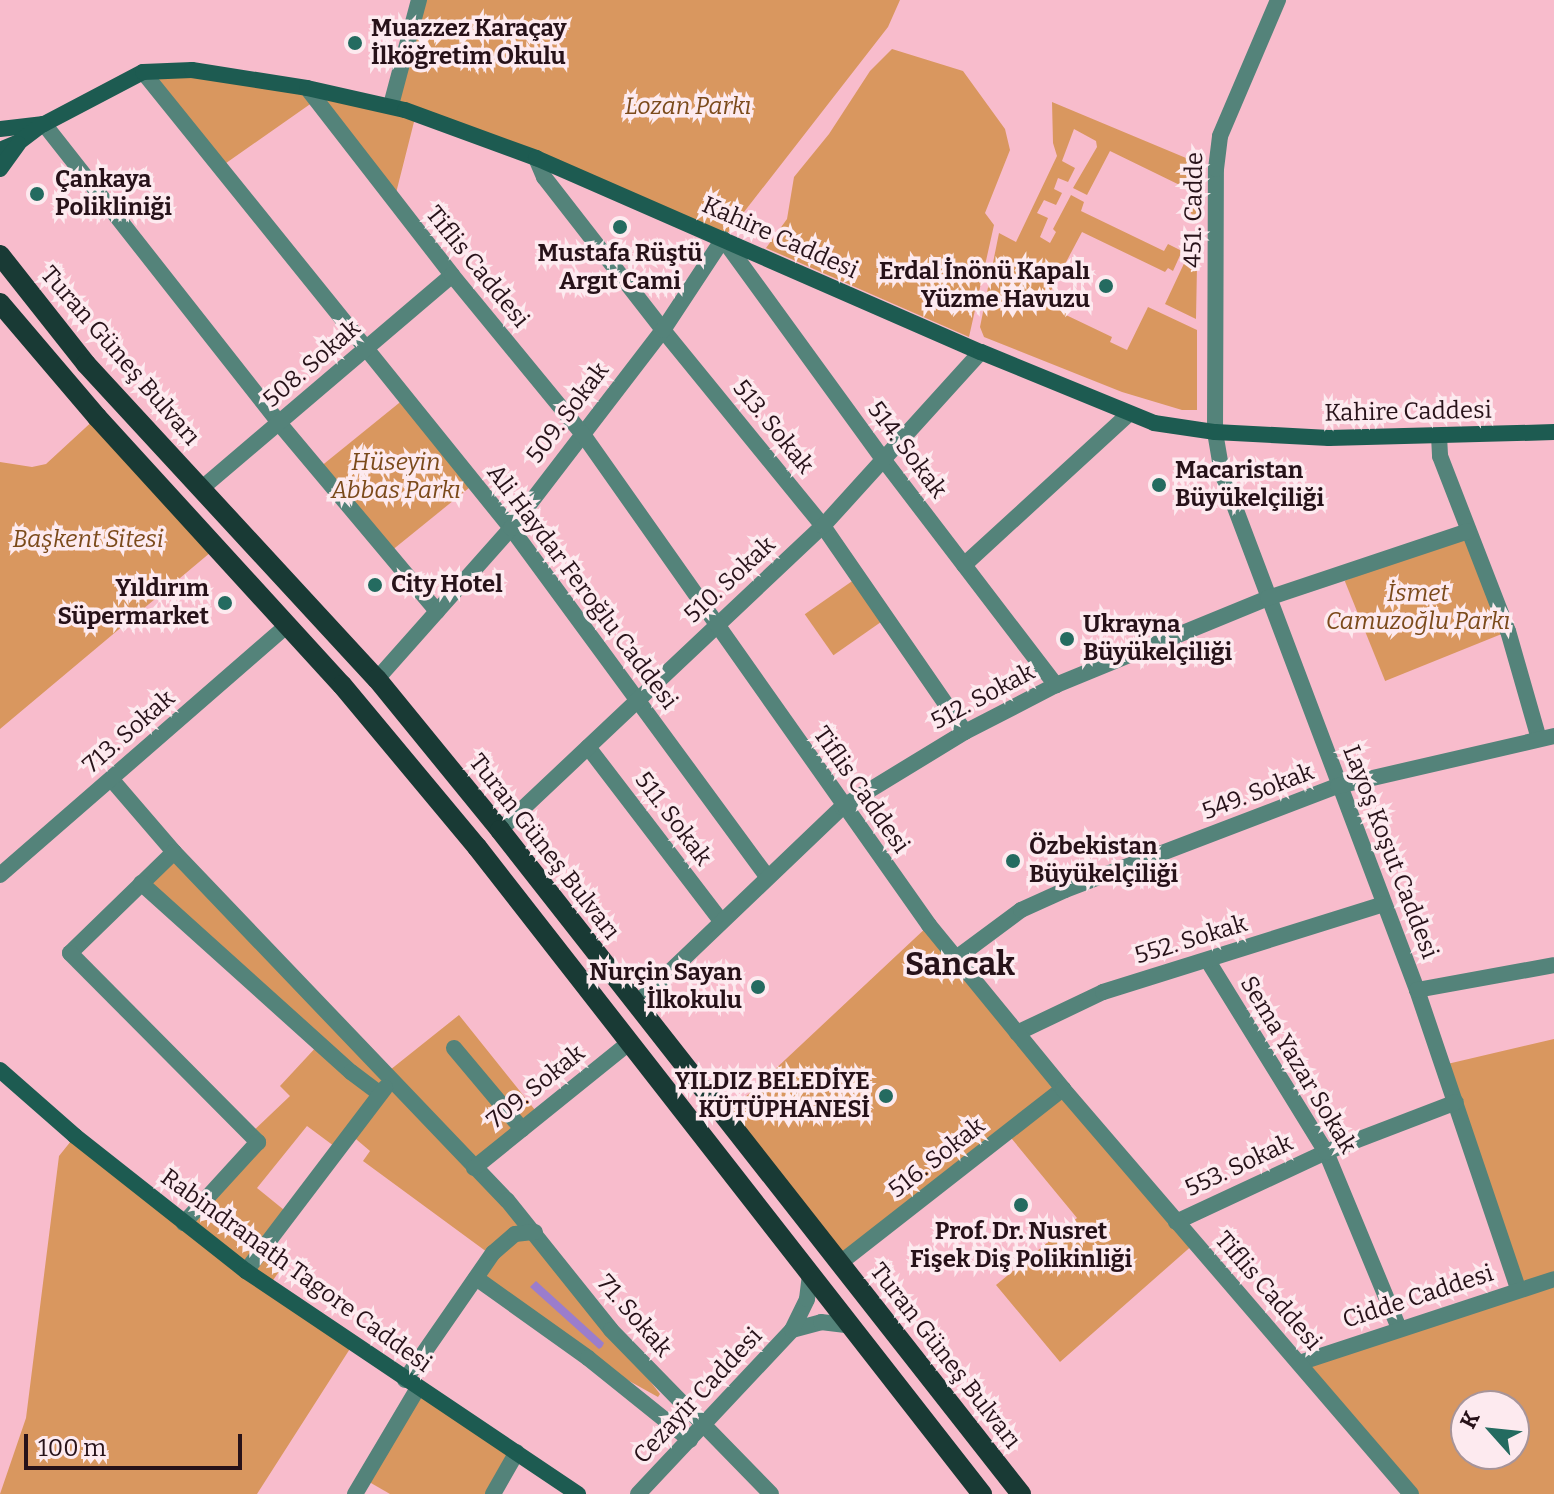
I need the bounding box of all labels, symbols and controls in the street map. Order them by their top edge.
place label: Muazzez Karaçay İlköğretim Okulu [371,15,567,71]
marker: Muazzez Karaçay İlköğretim Okulu [346,34,364,52]
park label: Lozan Parkı [625,93,751,121]
street label: 451. Cadde [1179,152,1209,268]
place label: Çankaya Polikliniği [55,166,172,222]
marker: Çankaya Polikliniği [26,183,48,205]
street label: Kahire Caddesi [698,191,862,285]
street label: Tiflis Caddesi [419,201,535,333]
marker: Mustafa Rüştü Argıt Cami [611,218,629,236]
place label: Mustafa Rüştü Argıt Cami [538,240,702,296]
place label: Erdal İnönü Kapalı Yüzme Havuzu [879,258,1090,314]
street label: Turan Güneş Bulvarı [34,261,206,451]
marker: Erdal İnönü Kapalı Yüzme Havuzu [1097,277,1115,295]
street label: 508. Sokak [258,314,366,414]
street label: 509. Sokak [521,357,615,469]
street label: 513. Sokak [726,374,820,480]
street label: 514. Sokak [861,396,953,504]
street label: Kahire Caddesi [1324,396,1492,428]
park label: Hüseyin Abbas Parkı [331,449,461,505]
place label: Macaristan Büyükelçiliği [1175,457,1324,513]
street label: Ali Haydar Feroğlu Caddesi [481,459,683,715]
marker: Macaristan Büyükelçiliği [1150,476,1168,494]
park label: Başkent Sitesi [12,526,164,554]
street label: 510. Sokak [679,531,781,629]
place label: City Hotel [391,571,503,599]
place label: Yıldırım Süpermarket [57,575,209,631]
marker: City Hotel [366,576,384,594]
park label: İsmet Camuzoğlu Parkı [1326,580,1510,636]
marker: Yıldırım Süpermarket [216,594,234,612]
place label: Ukrayna Büyükelçiliği [1083,611,1232,667]
marker: Ukrayna Büyükelçiliği [1058,630,1076,648]
street label: 512. Sokak [926,658,1040,736]
street label: 713. Sokak [77,684,181,780]
street label: Tiflis Caddesi [807,721,915,859]
street label: Layoş Koşut Caddesi [1336,741,1444,963]
street label: Turan Güneş Bulvarı [463,748,625,946]
street label: 549. Sokak [1198,758,1318,826]
street label: 511. Sokak [629,767,717,871]
place label: Özbekistan Büyükelçiliği [1029,833,1178,889]
marker: Özbekistan Büyükelçiliği [1004,852,1022,870]
street label: 552. Sokak [1131,909,1251,971]
district label: Sancak [905,945,1015,983]
place label: Nurçin Sayan İlkokulu [589,959,742,1015]
street label: Sema Yazar Sokak [1234,971,1362,1159]
marker: Nurçin Sayan İlkokulu [749,978,767,996]
street label: 709. Sokak [481,1039,591,1135]
place label: YILDIZ BELEDİYE KÜTÜPHANESİ [675,1068,870,1124]
marker: YILDIZ BELEDİYE KÜTÜPHANESİ [877,1087,895,1105]
street label: 516. Sokak [883,1112,991,1204]
street label: 553. Sokak [1181,1129,1297,1203]
street label: Rabindranath Tagore Caddesi [155,1163,437,1379]
marker: Prof. Dr. Nusret Fişek Diş Polikinliği [1012,1196,1030,1214]
place label: Prof. Dr. Nusret Fişek Diş Polikinliği [910,1218,1132,1274]
street label: Tiflis Caddesi [1209,1226,1327,1356]
street label: Turan Güneş Bulvarı [864,1257,1026,1455]
street label: Cidde Caddesi [1339,1259,1497,1335]
street label: 71. Sokak [591,1269,677,1363]
street label: Cezayir Caddesi [628,1322,768,1470]
north arrow [1450,1390,1530,1470]
text: K [1454,1407,1486,1433]
scale bar [28,1418,246,1468]
text: 100 m [38,1434,106,1462]

